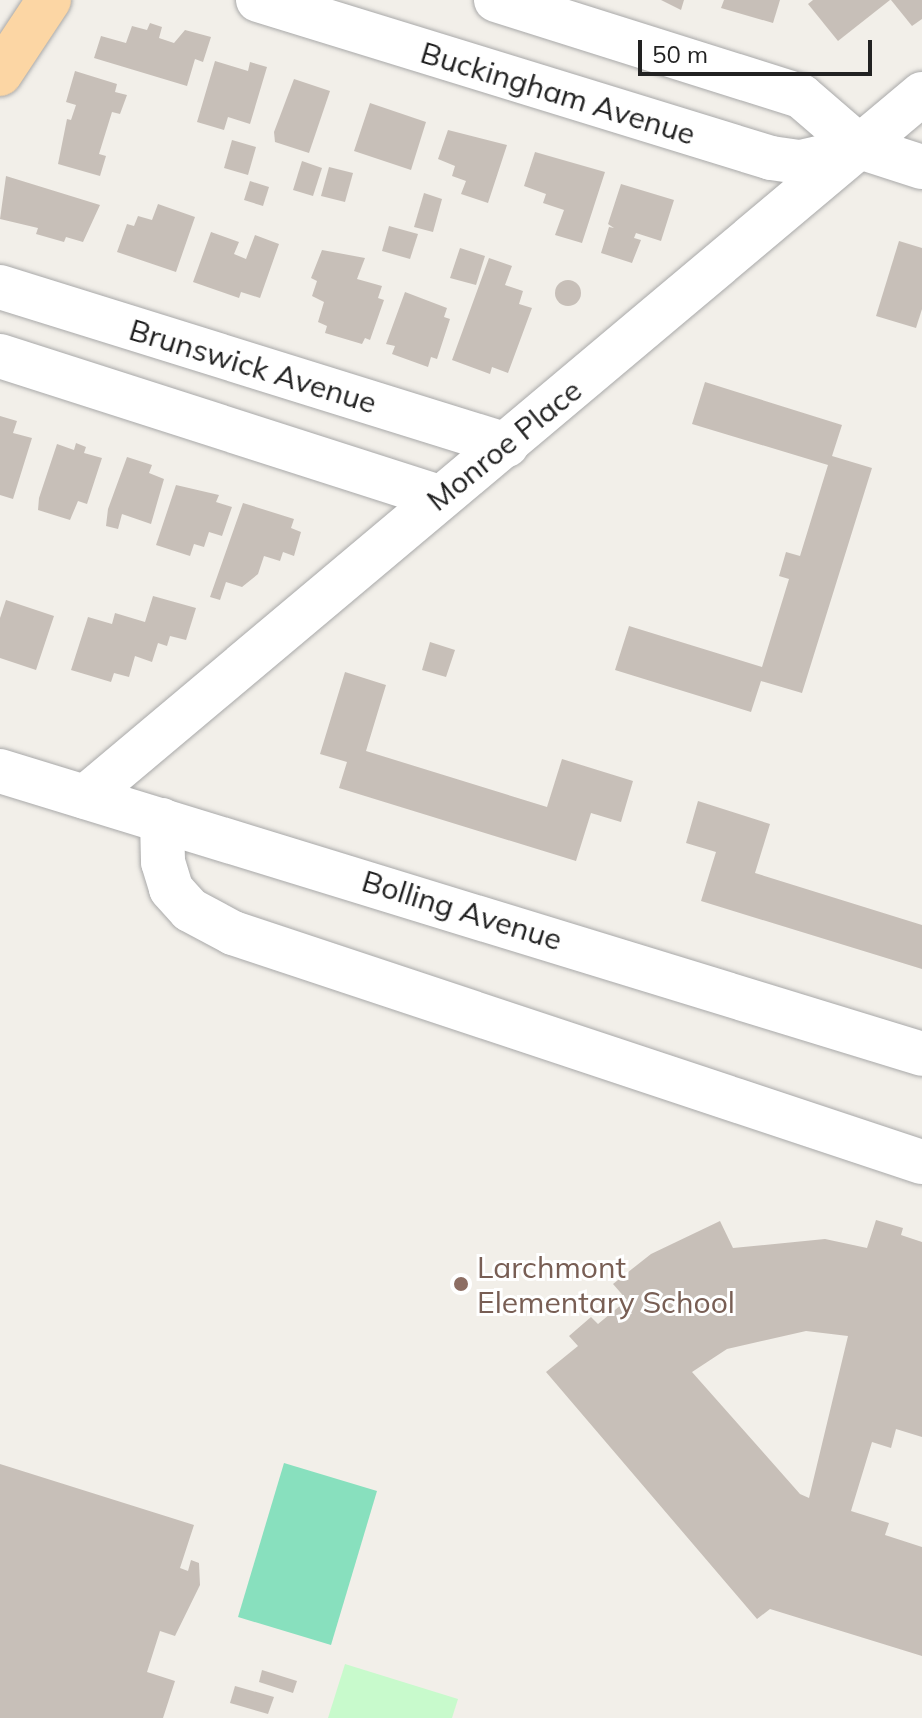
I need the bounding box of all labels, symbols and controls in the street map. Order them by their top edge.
scale bar [642,24,876,74]
street label: Buckingham Avenue [416,34,700,152]
text: 50 m [652,39,708,69]
street label: Brunswick Avenue [125,311,381,421]
street label: Monroe Place [420,372,588,518]
street label: Bolling Avenue [358,863,566,957]
place label: Larchmont Elementary School [477,1249,735,1320]
marker: Larchmont Elementary School [452,1275,470,1293]

